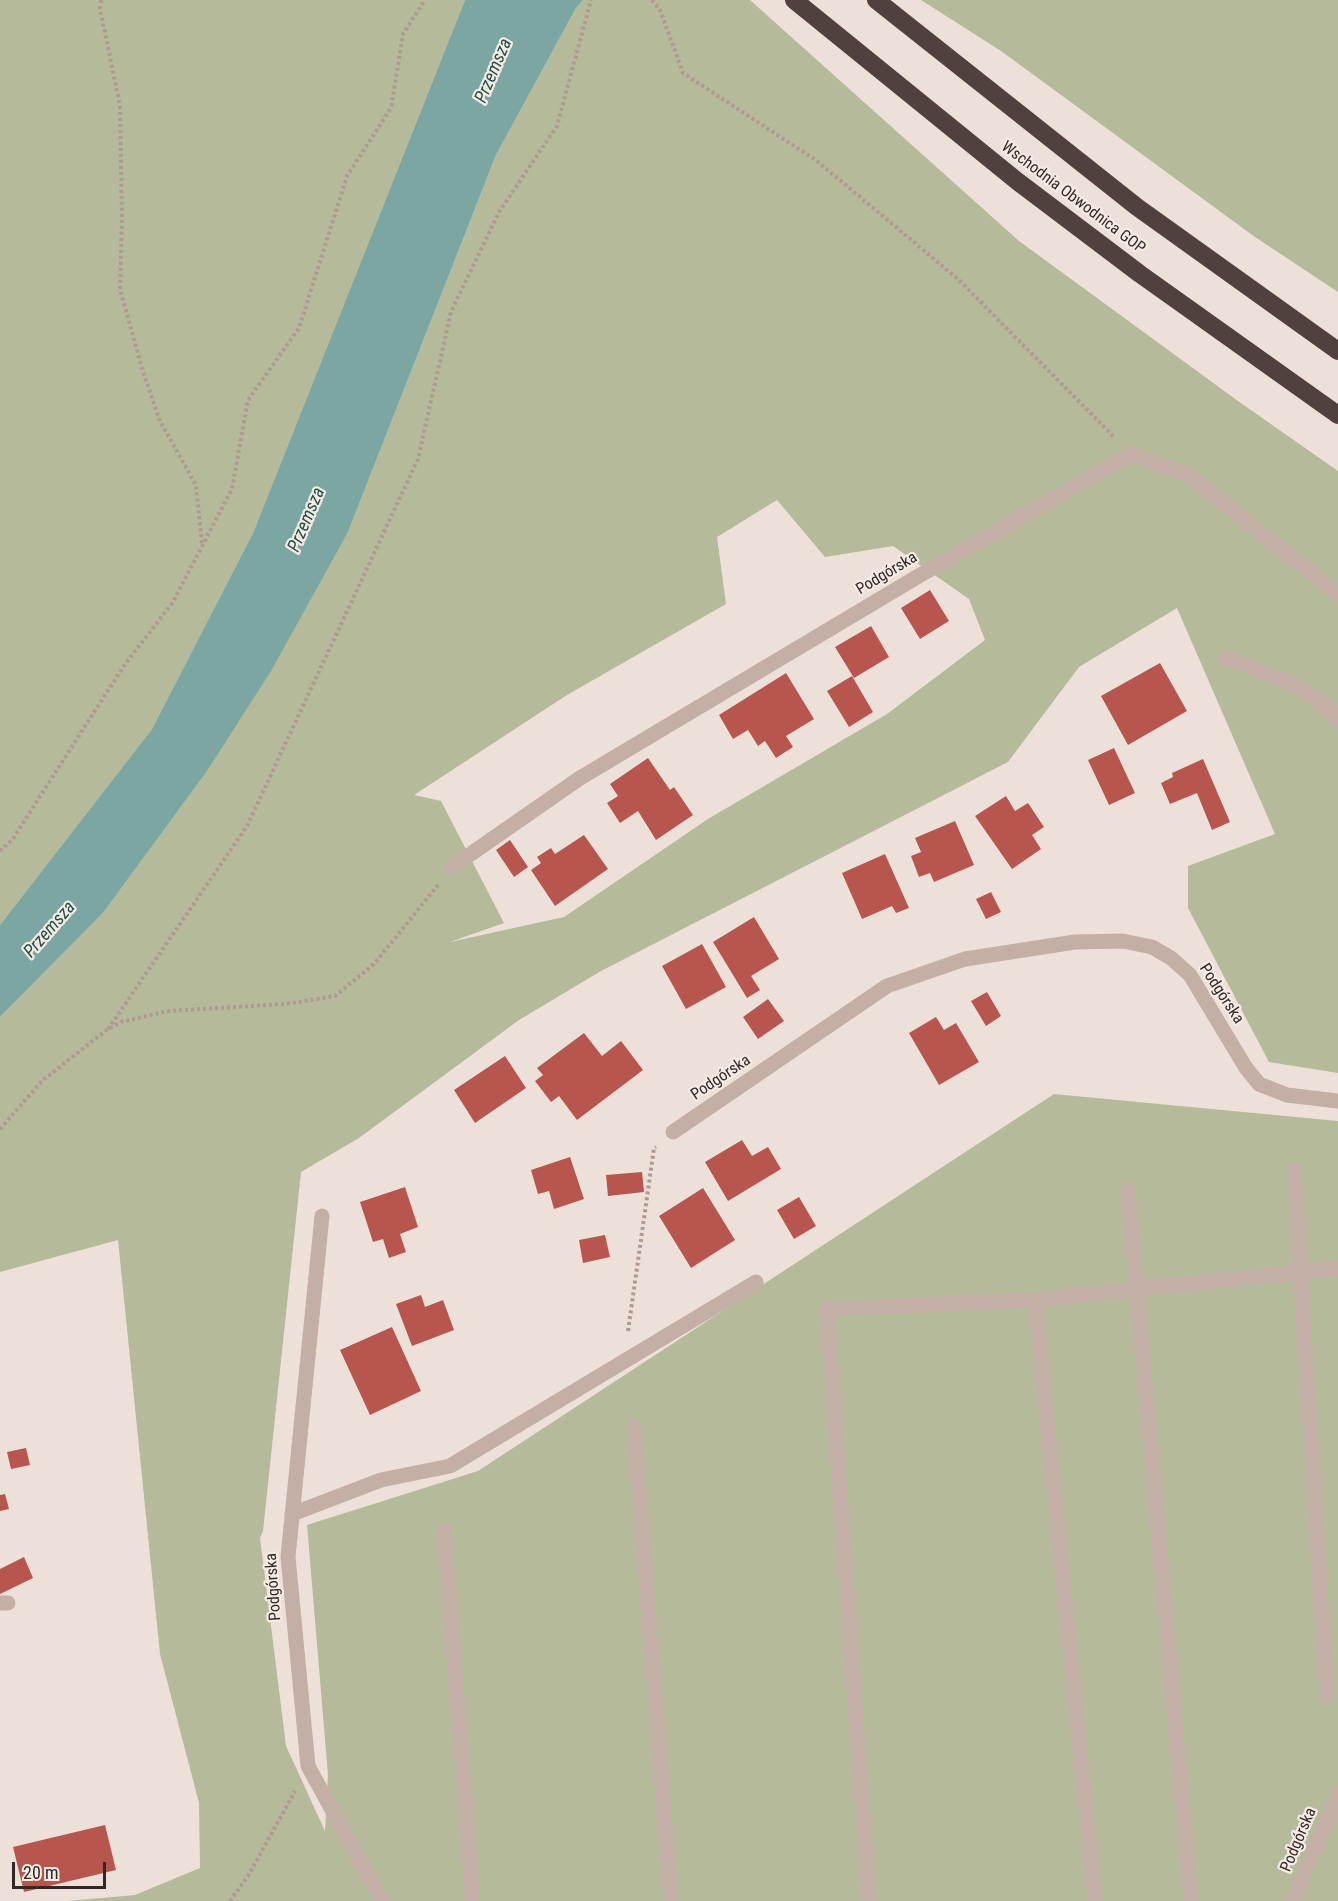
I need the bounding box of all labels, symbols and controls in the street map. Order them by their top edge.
water label: Przemsza [471,36,517,106]
street label: Wschodnia Obwodnica GOP [997,138,1149,258]
water label: Przemsza [284,485,330,555]
street label: Podgórska [853,548,921,600]
water label: Przemsza [20,897,80,963]
street label: Podgórska [1195,960,1247,1028]
street label: Podgórska [688,1051,754,1105]
street label: Podgórska [262,1553,286,1621]
street label: Podgórska [1277,1805,1321,1875]
scale bar [15,1850,110,1888]
text: 20 m [23,1862,58,1883]

